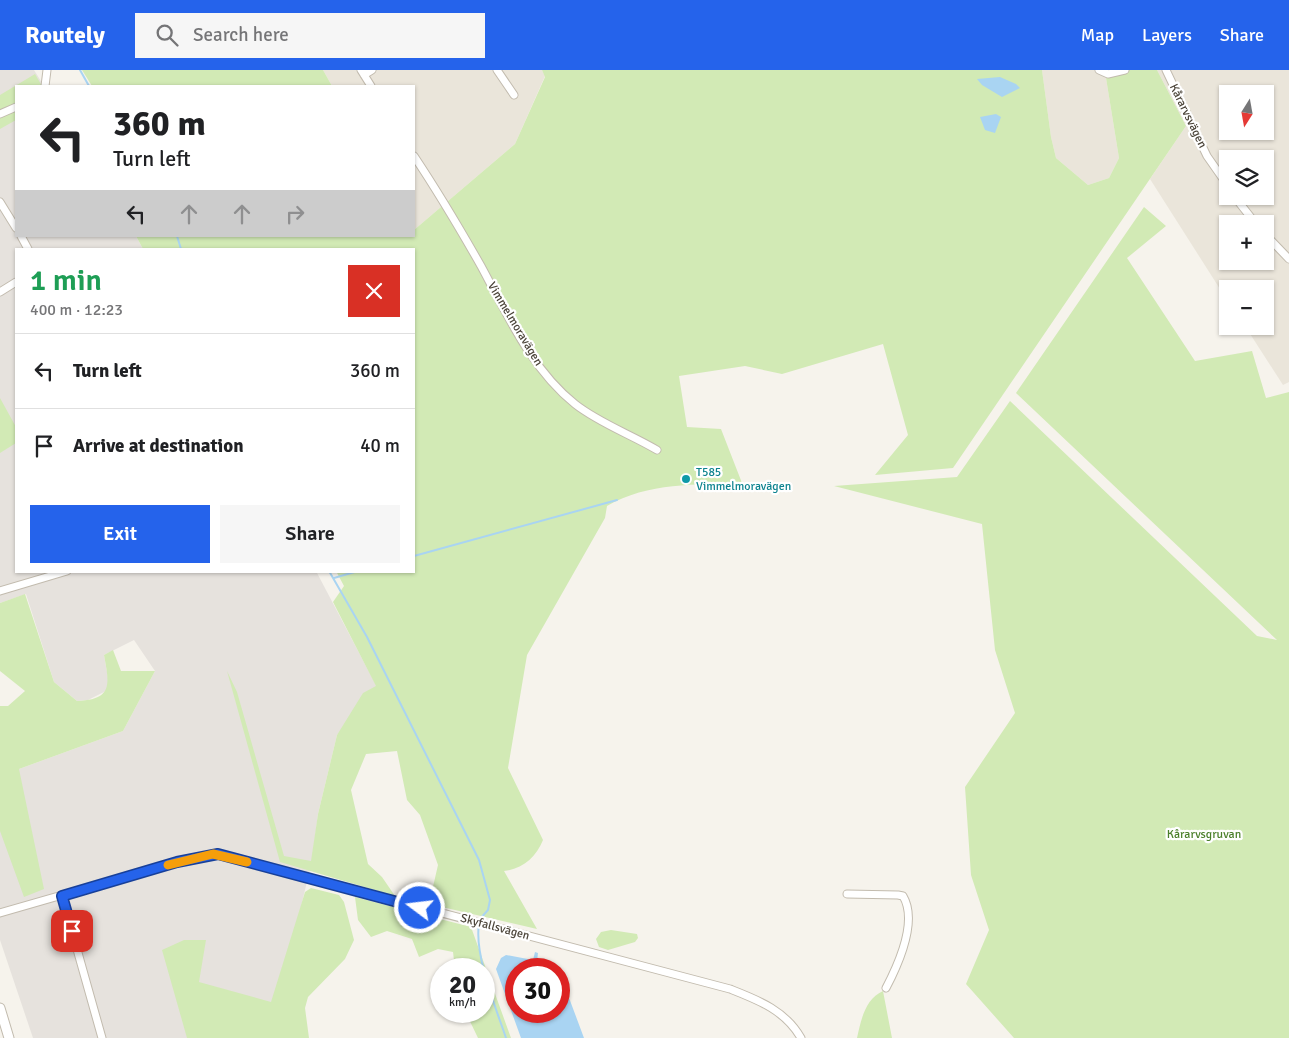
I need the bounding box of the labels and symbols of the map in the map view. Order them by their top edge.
street label: Kårarvsvägen [1166,81,1210,151]
north arrow [1219,85,1274,140]
street label: Vimmelmoravägen [484,279,546,369]
place label: T585 Vimmelmoravägen [696,465,791,494]
marker: T585 Vimmelmoravägen [680,473,692,485]
park label: Kårarvsgruvan [1167,827,1241,842]
position arrow [393,881,445,933]
pin [51,910,93,952]
street label: Skyfallsvägen [459,911,531,943]
speed limit sign: 30 [505,958,570,1023]

